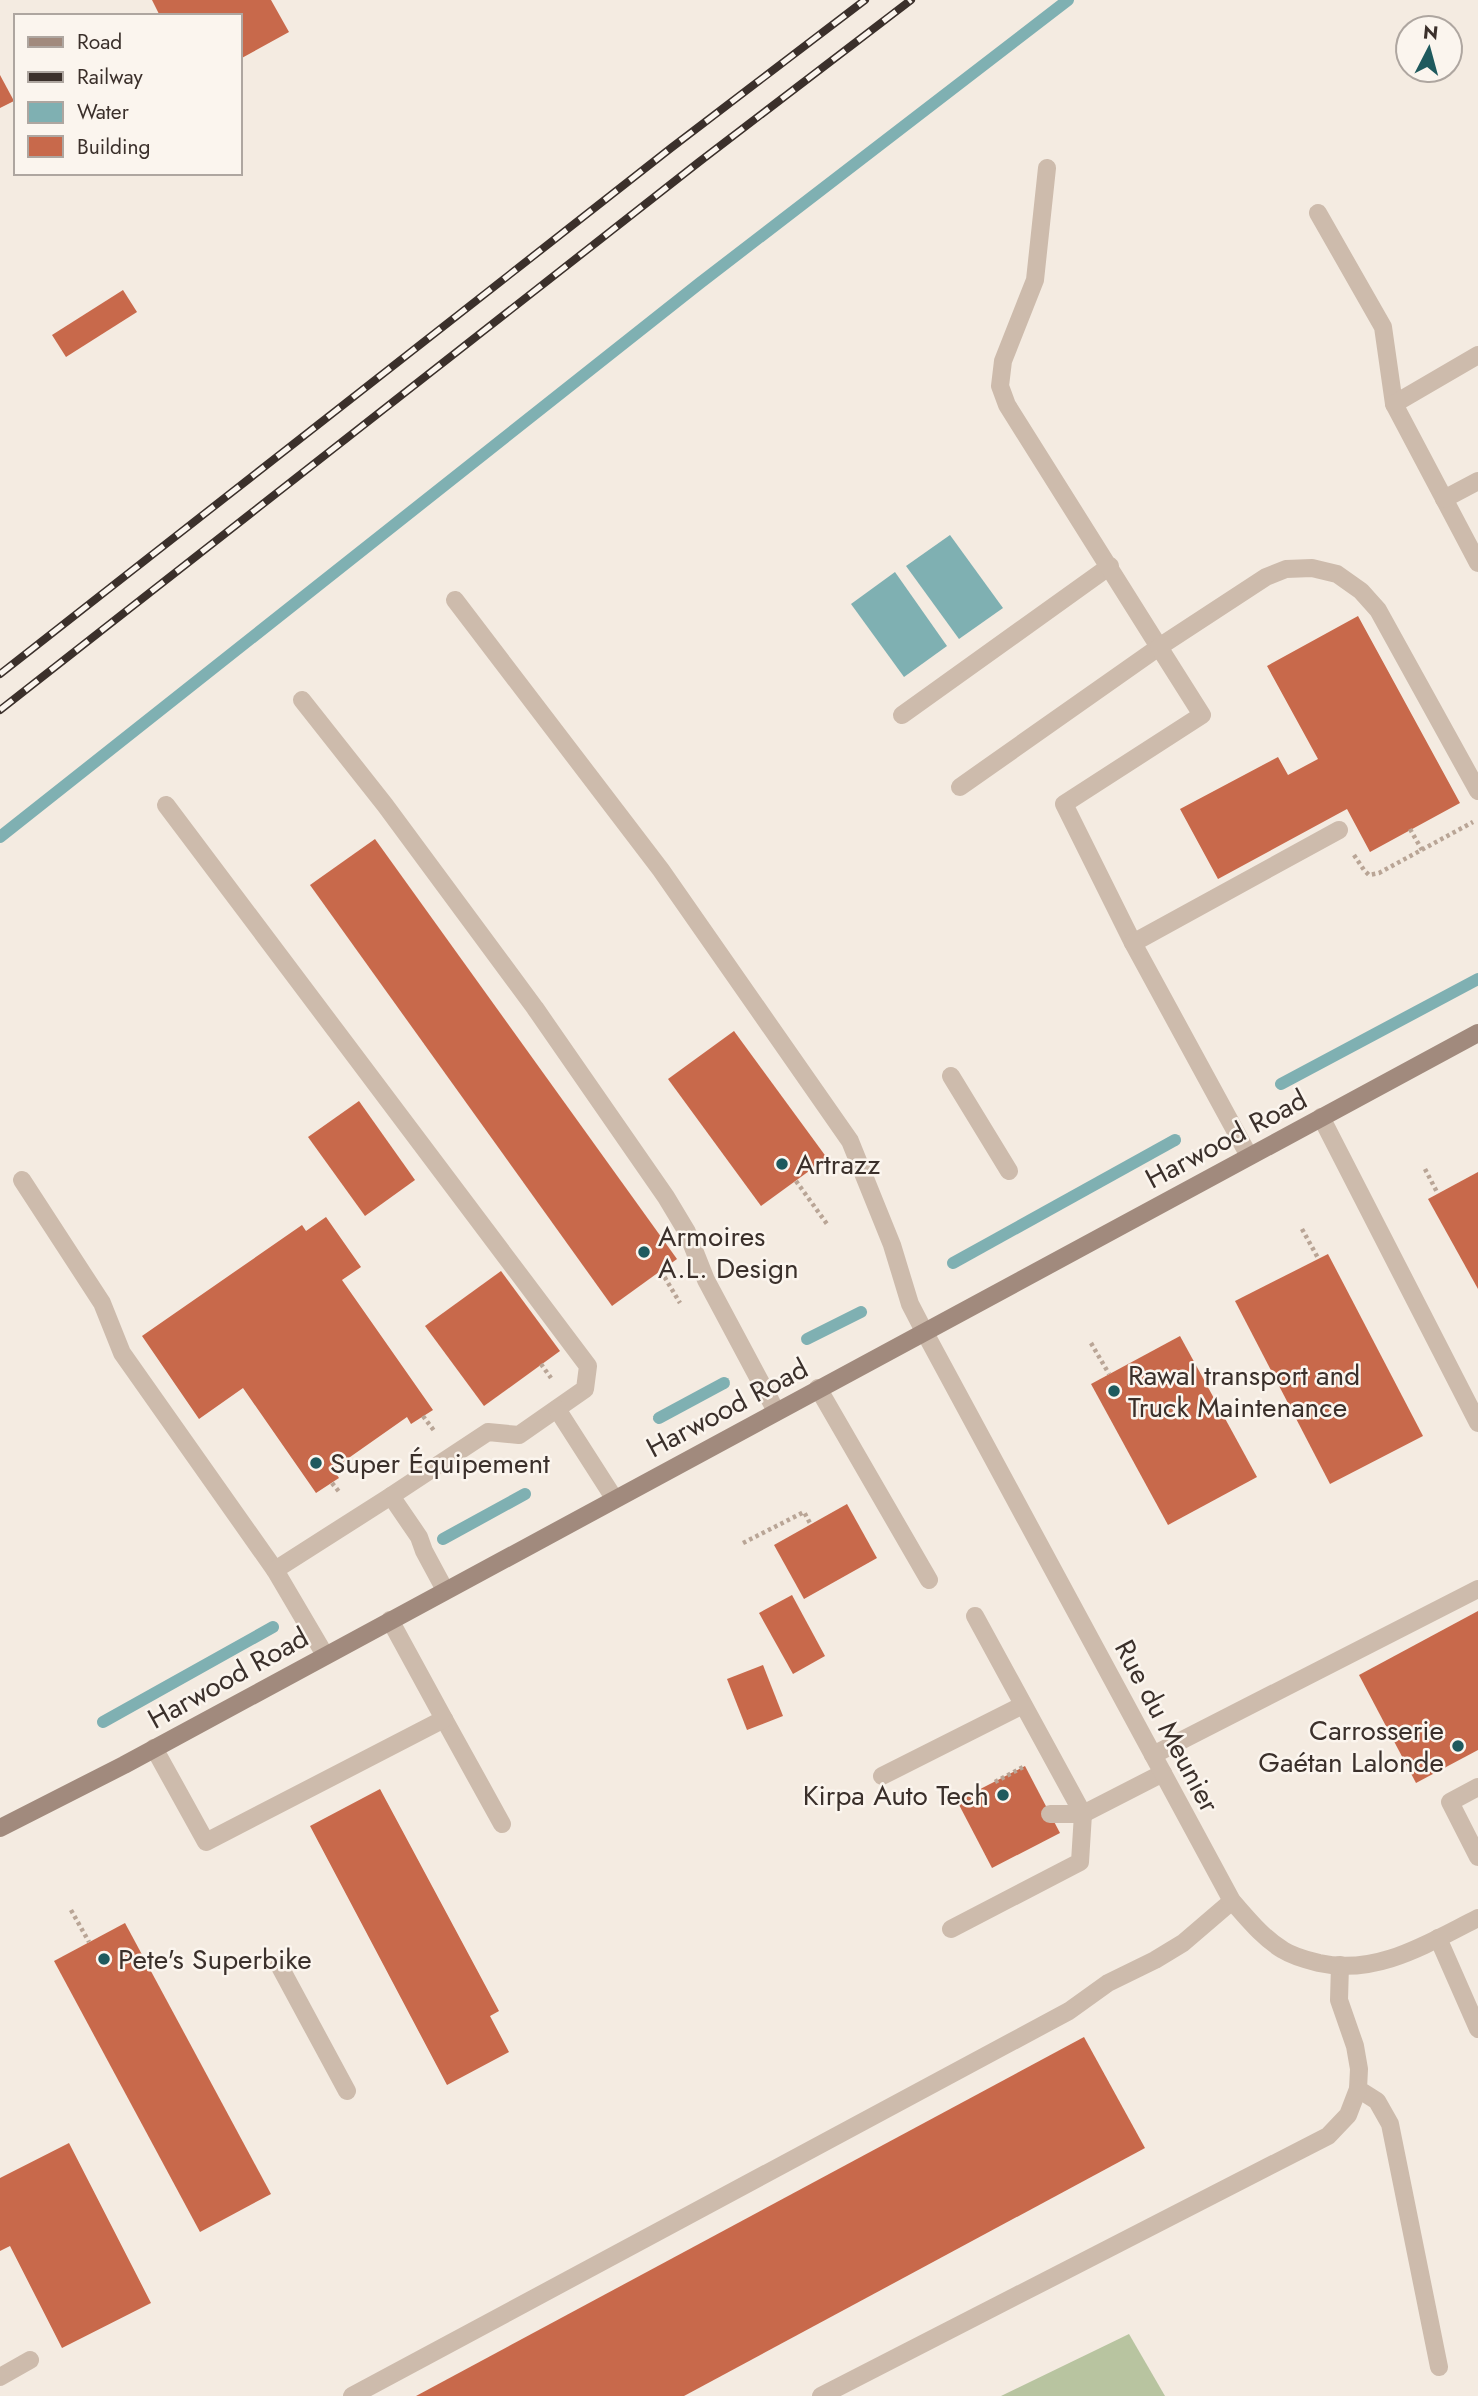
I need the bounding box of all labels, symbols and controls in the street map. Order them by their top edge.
legend [14,14,242,175]
north arrow [1394,14,1464,84]
text: N [1422,18,1440,47]
text: Road [77,27,122,57]
text: Railway [77,62,143,92]
text: Water [77,97,130,127]
text: Building [77,132,150,162]
street label: Harwood Road [1138,1079,1314,1199]
place label: Artrazz [796,1144,881,1185]
marker: Artrazz [774,1156,790,1172]
place label: Armoires A.L. Design [658,1216,799,1289]
marker: Armoires A.L. Design [636,1244,652,1260]
street label: Harwood Road [639,1348,815,1468]
place label: Rawal transport and Truck Maintenance [1128,1355,1360,1428]
marker: Rawal transport and Truck Maintenance [1106,1383,1122,1399]
place label: Super Équipement [330,1443,550,1484]
marker: Super Équipement [308,1455,324,1471]
street label: Harwood Road [140,1617,316,1739]
street label: Rue du Meunier [1104,1632,1230,1820]
place label: Carrosserie Gaétan Lalonde [1258,1710,1444,1783]
marker: Carrosserie Gaétan Lalonde [1450,1738,1466,1754]
place label: Kirpa Auto Tech [803,1775,989,1816]
marker: Kirpa Auto Tech [995,1787,1011,1803]
place label: Pete's Superbike [118,1939,312,1980]
marker: Pete's Superbike [96,1951,112,1967]

